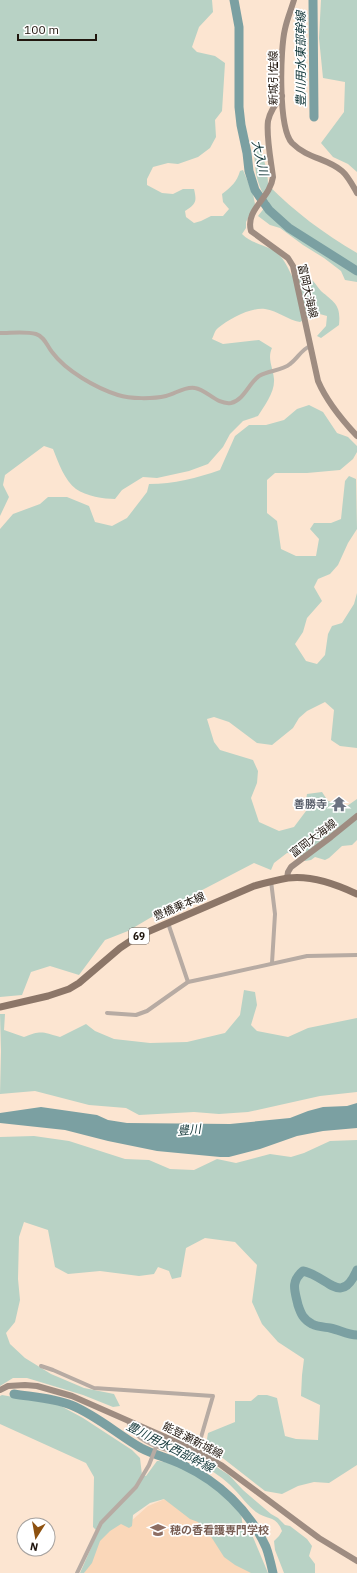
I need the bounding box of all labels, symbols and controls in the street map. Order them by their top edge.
water label: 豊川用水東部幹線 [293,9,308,107]
scale bar [18,16,96,42]
text: 100 m [24,22,59,37]
street label: 新城引佐線 [266,51,280,106]
water label: 大入川 [249,139,272,179]
street label: 富岡大海線 [295,263,321,319]
temple icon: 善勝寺 [330,795,348,813]
place label: 善勝寺 [294,797,327,811]
street label: 富岡大海線 [287,816,339,860]
street label: 豊橋乗本線 [151,889,207,923]
road number: 69 [129,928,149,944]
water label: 豊川 [176,1121,204,1138]
water label: 豊川用水西部幹線 [124,1418,218,1476]
street label: 能登瀬新城線 [160,1419,226,1461]
north arrow [16,1517,56,1557]
school or university icon: 穂の香看護専門学校 [149,1521,167,1539]
place label: 穂の香看護専門学校 [170,1523,269,1537]
text: N [29,1539,39,1554]

